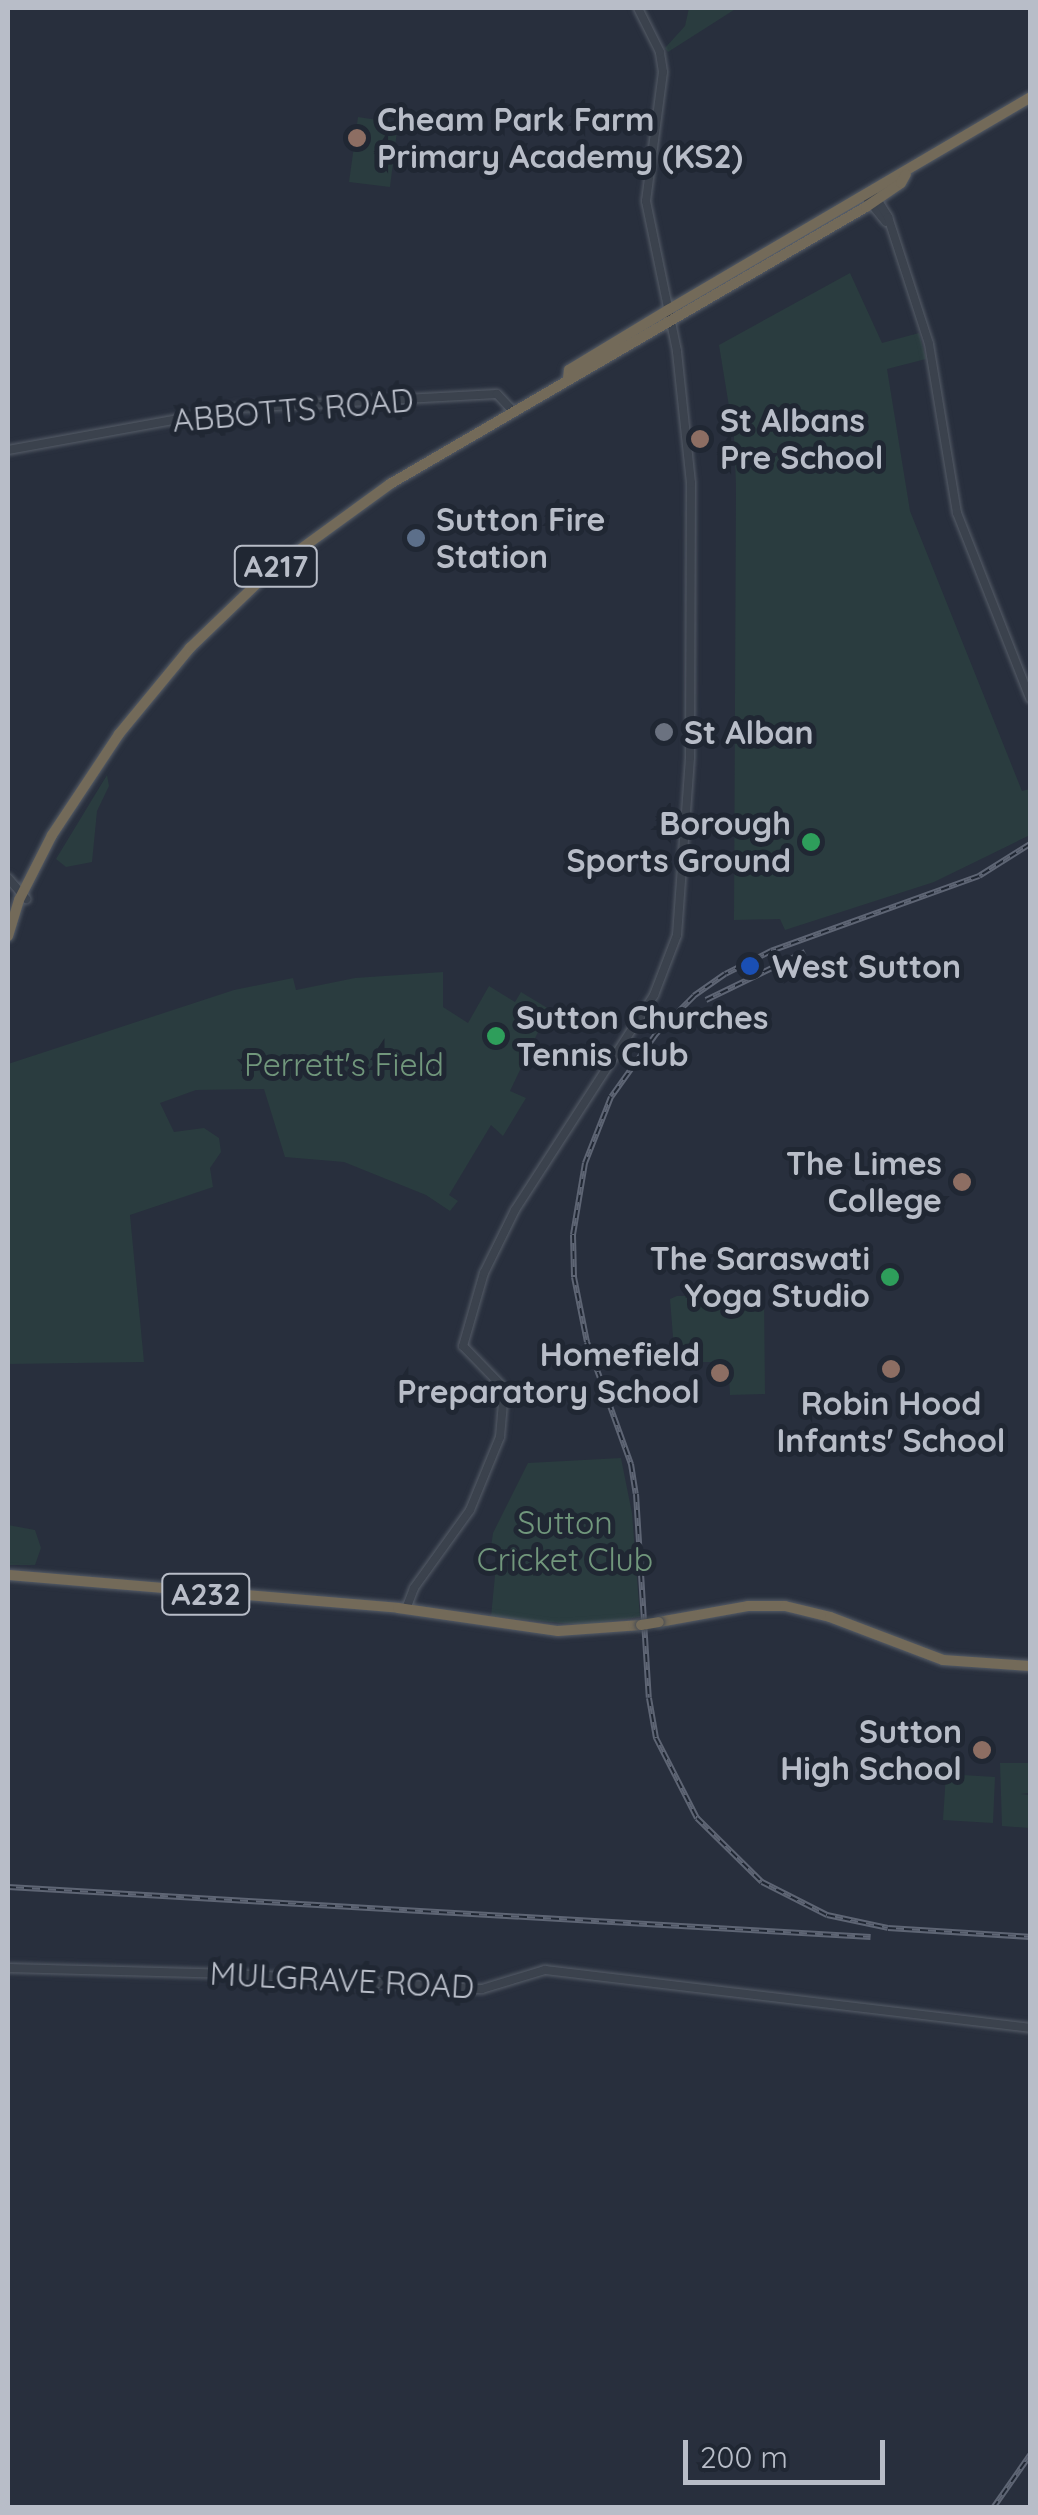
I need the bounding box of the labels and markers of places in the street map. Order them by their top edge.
place label: Cheam Park Farm Primary Academy (KS2) [377,101,743,176]
marker: Cheam Park Farm Primary Academy (KS2) [346,127,368,149]
place label: St Albans Pre School [720,402,883,477]
marker: St Albans Pre School [689,428,711,450]
place label: Sutton Fire Station [436,501,606,576]
marker: Sutton Fire Station [405,527,427,549]
place label: St Alban [684,713,814,751]
marker: St Alban [653,721,675,743]
place label: Borough Sports Ground [566,805,791,880]
marker: Borough Sports Ground [800,831,822,853]
place label: West Sutton [772,947,961,985]
marker: West Sutton [737,953,763,979]
place label: Sutton Churches Tennis Club [516,999,768,1074]
marker: Sutton Churches Tennis Club [485,1025,507,1047]
place label: The Limes College [786,1145,942,1220]
marker: The Limes College [951,1171,973,1193]
place label: The Saraswati Yoga Studio [650,1240,870,1315]
marker: The Saraswati Yoga Studio [879,1266,901,1288]
place label: Homefield Preparatory School [397,1336,700,1411]
marker: Robin Hood Infants' School [880,1358,902,1380]
marker: Homefield Preparatory School [709,1362,731,1384]
place label: Robin Hood Infants' School [777,1385,1005,1460]
place label: Sutton High School [780,1713,962,1788]
marker: Sutton High School [971,1739,993,1761]

